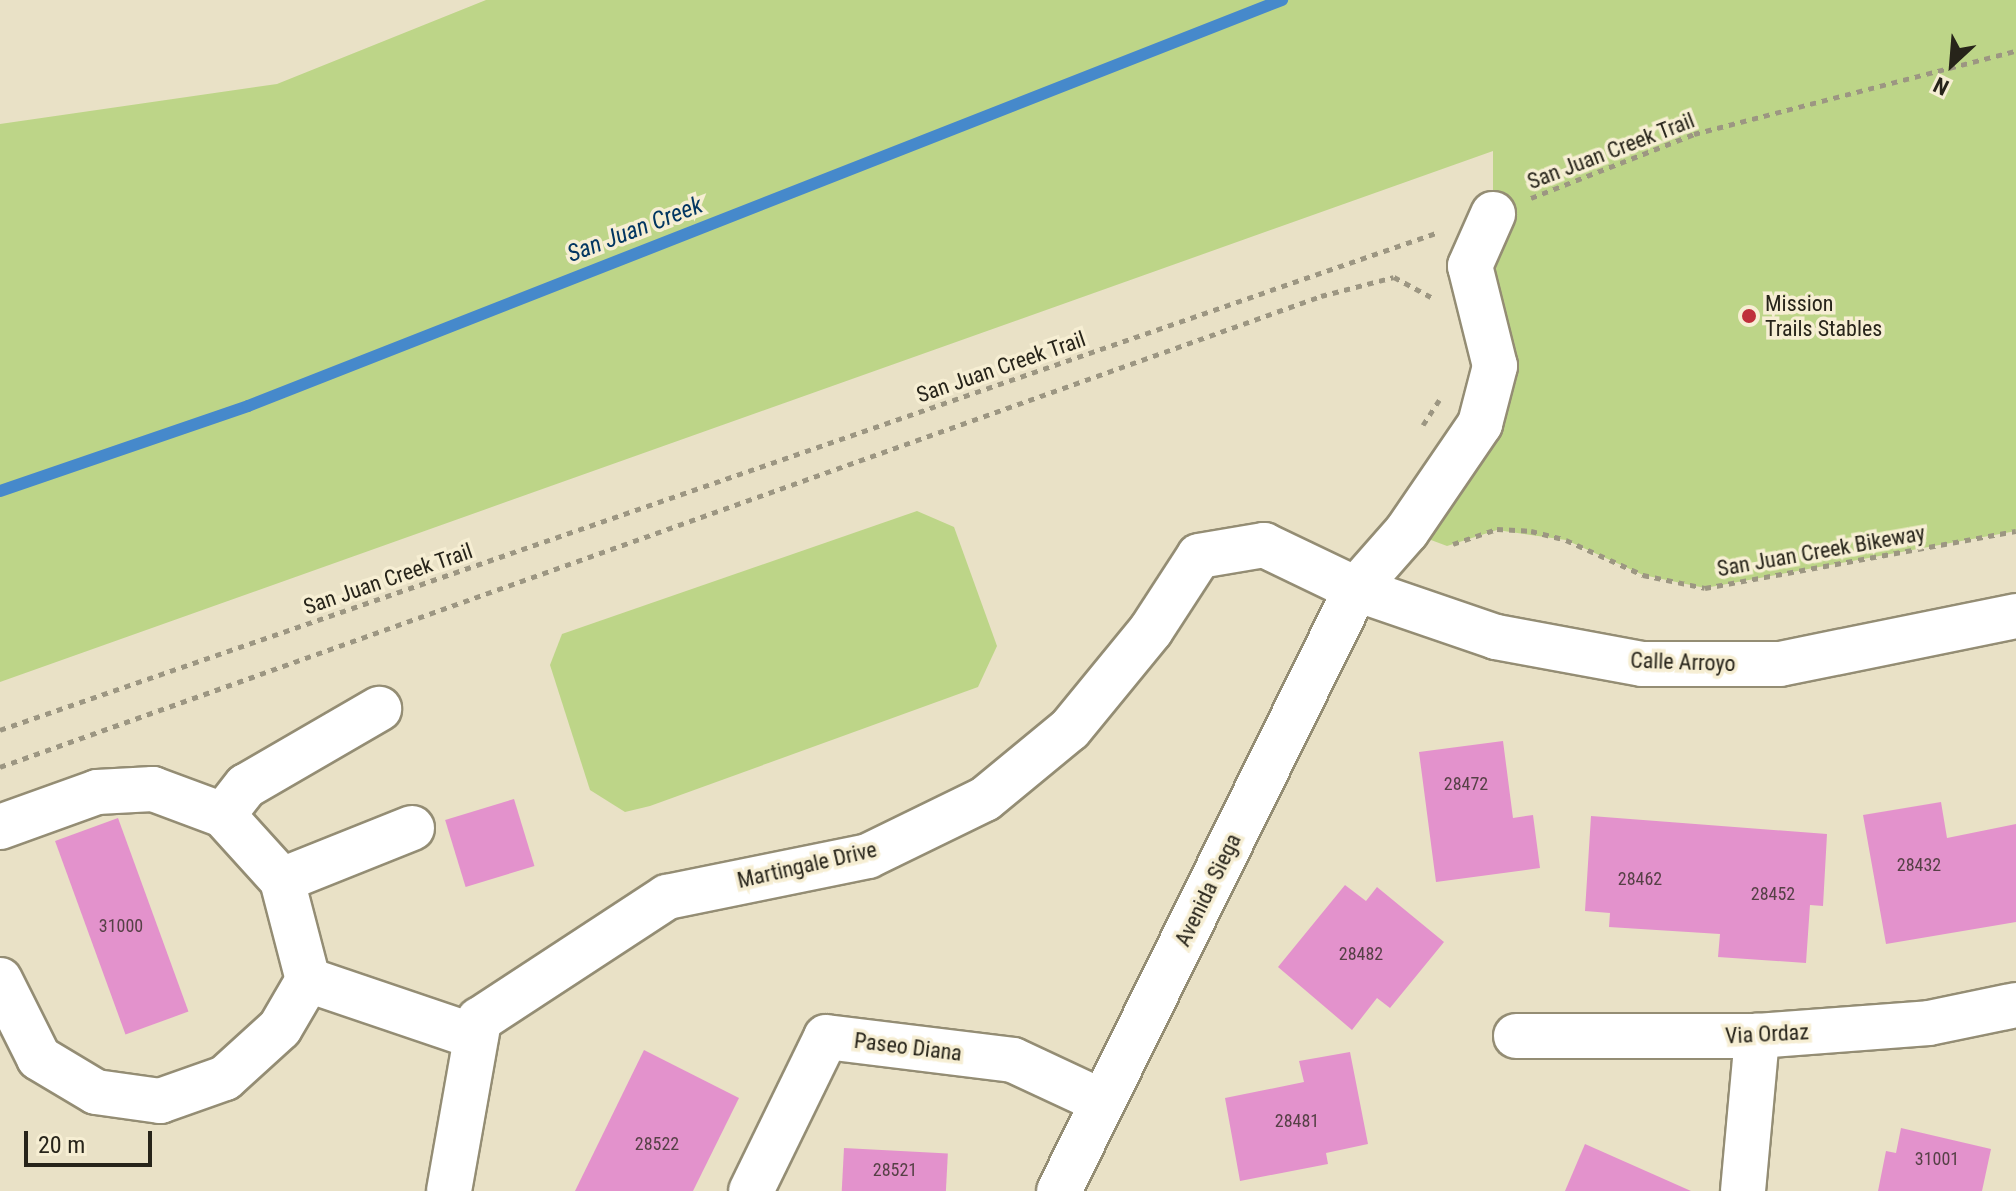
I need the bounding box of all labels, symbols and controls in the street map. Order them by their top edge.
north arrow [1912,24,1992,104]
text: N [1930,72,1953,100]
street label: San Juan Creek Trail [1524,107,1698,195]
water label: San Juan Creek [563,191,707,269]
place label: Mission Trails Stables [1765,290,1882,342]
marker: Mission Trails Stables [1740,307,1758,325]
street label: San Juan Creek Trail [913,326,1089,408]
street label: San Juan Creek Bikeway [1715,520,1927,582]
street label: San Juan Creek Trail [300,538,476,620]
street label: Calle Arroyo [1630,647,1736,677]
house number: 28472 [1444,773,1488,795]
street label: Avenida Siega [1169,829,1247,951]
street label: Martingale Drive [735,836,879,894]
house number: 28432 [1897,854,1941,876]
house number: 28462 [1618,868,1662,890]
house number: 28452 [1751,883,1795,905]
house number: 31000 [99,915,143,937]
house number: 28482 [1339,943,1383,965]
street label: Via Ordaz [1724,1019,1810,1049]
street label: Paseo Diana [853,1027,963,1067]
house number: 28481 [1275,1110,1319,1132]
scale bar [28,1115,156,1165]
text: 20 m [38,1131,85,1159]
house number: 28522 [635,1133,679,1155]
house number: 31001 [1915,1148,1959,1170]
house number: 28521 [873,1159,917,1181]

